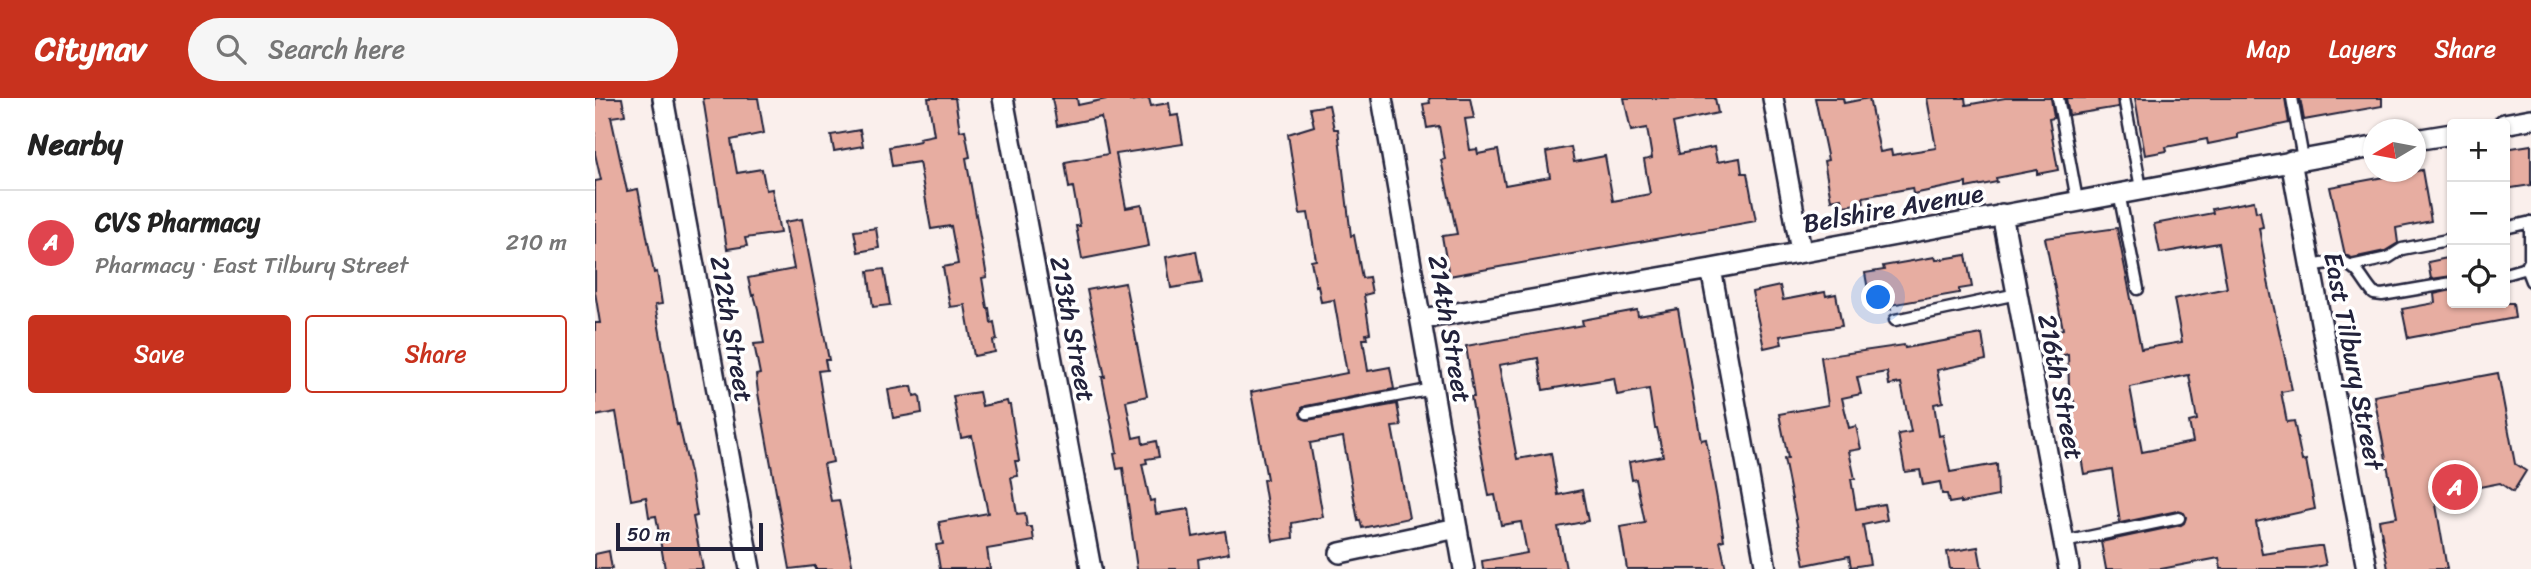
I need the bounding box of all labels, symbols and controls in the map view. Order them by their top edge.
search box [188,18,678,81]
text: Citynav [35,20,146,78]
text: Search here [268,26,405,72]
text: Map [2246,28,2291,70]
text: Layers [2329,28,2396,70]
text: Share [2434,28,2496,70]
icon: search [212,30,250,68]
text: Nearby [28,117,123,171]
north arrow [2363,119,2426,182]
map controls [2447,119,2510,308]
button: + [2447,119,2510,182]
street label: Belshire Avenue [1799,169,1988,247]
button: − [2447,182,2510,245]
text: CVS Pharmacy [95,199,260,245]
text: A [43,222,59,263]
text: 210 m [506,222,567,263]
text: Pharmacy · East Tilbury Street [95,245,408,286]
button: locate [2447,245,2510,308]
street label: East Tilbury Street [2310,248,2398,475]
street label: 214th Street [1414,251,1486,407]
street label: 212th Street [696,252,768,406]
street label: 213th Street [1036,252,1110,406]
your location [1861,280,1895,314]
street label: 216th Street [2024,310,2098,464]
button: Save [28,315,291,393]
button: Share [305,315,567,393]
pin: A [2432,461,2478,513]
text: 50 m [627,518,670,551]
scale bar [616,520,763,552]

